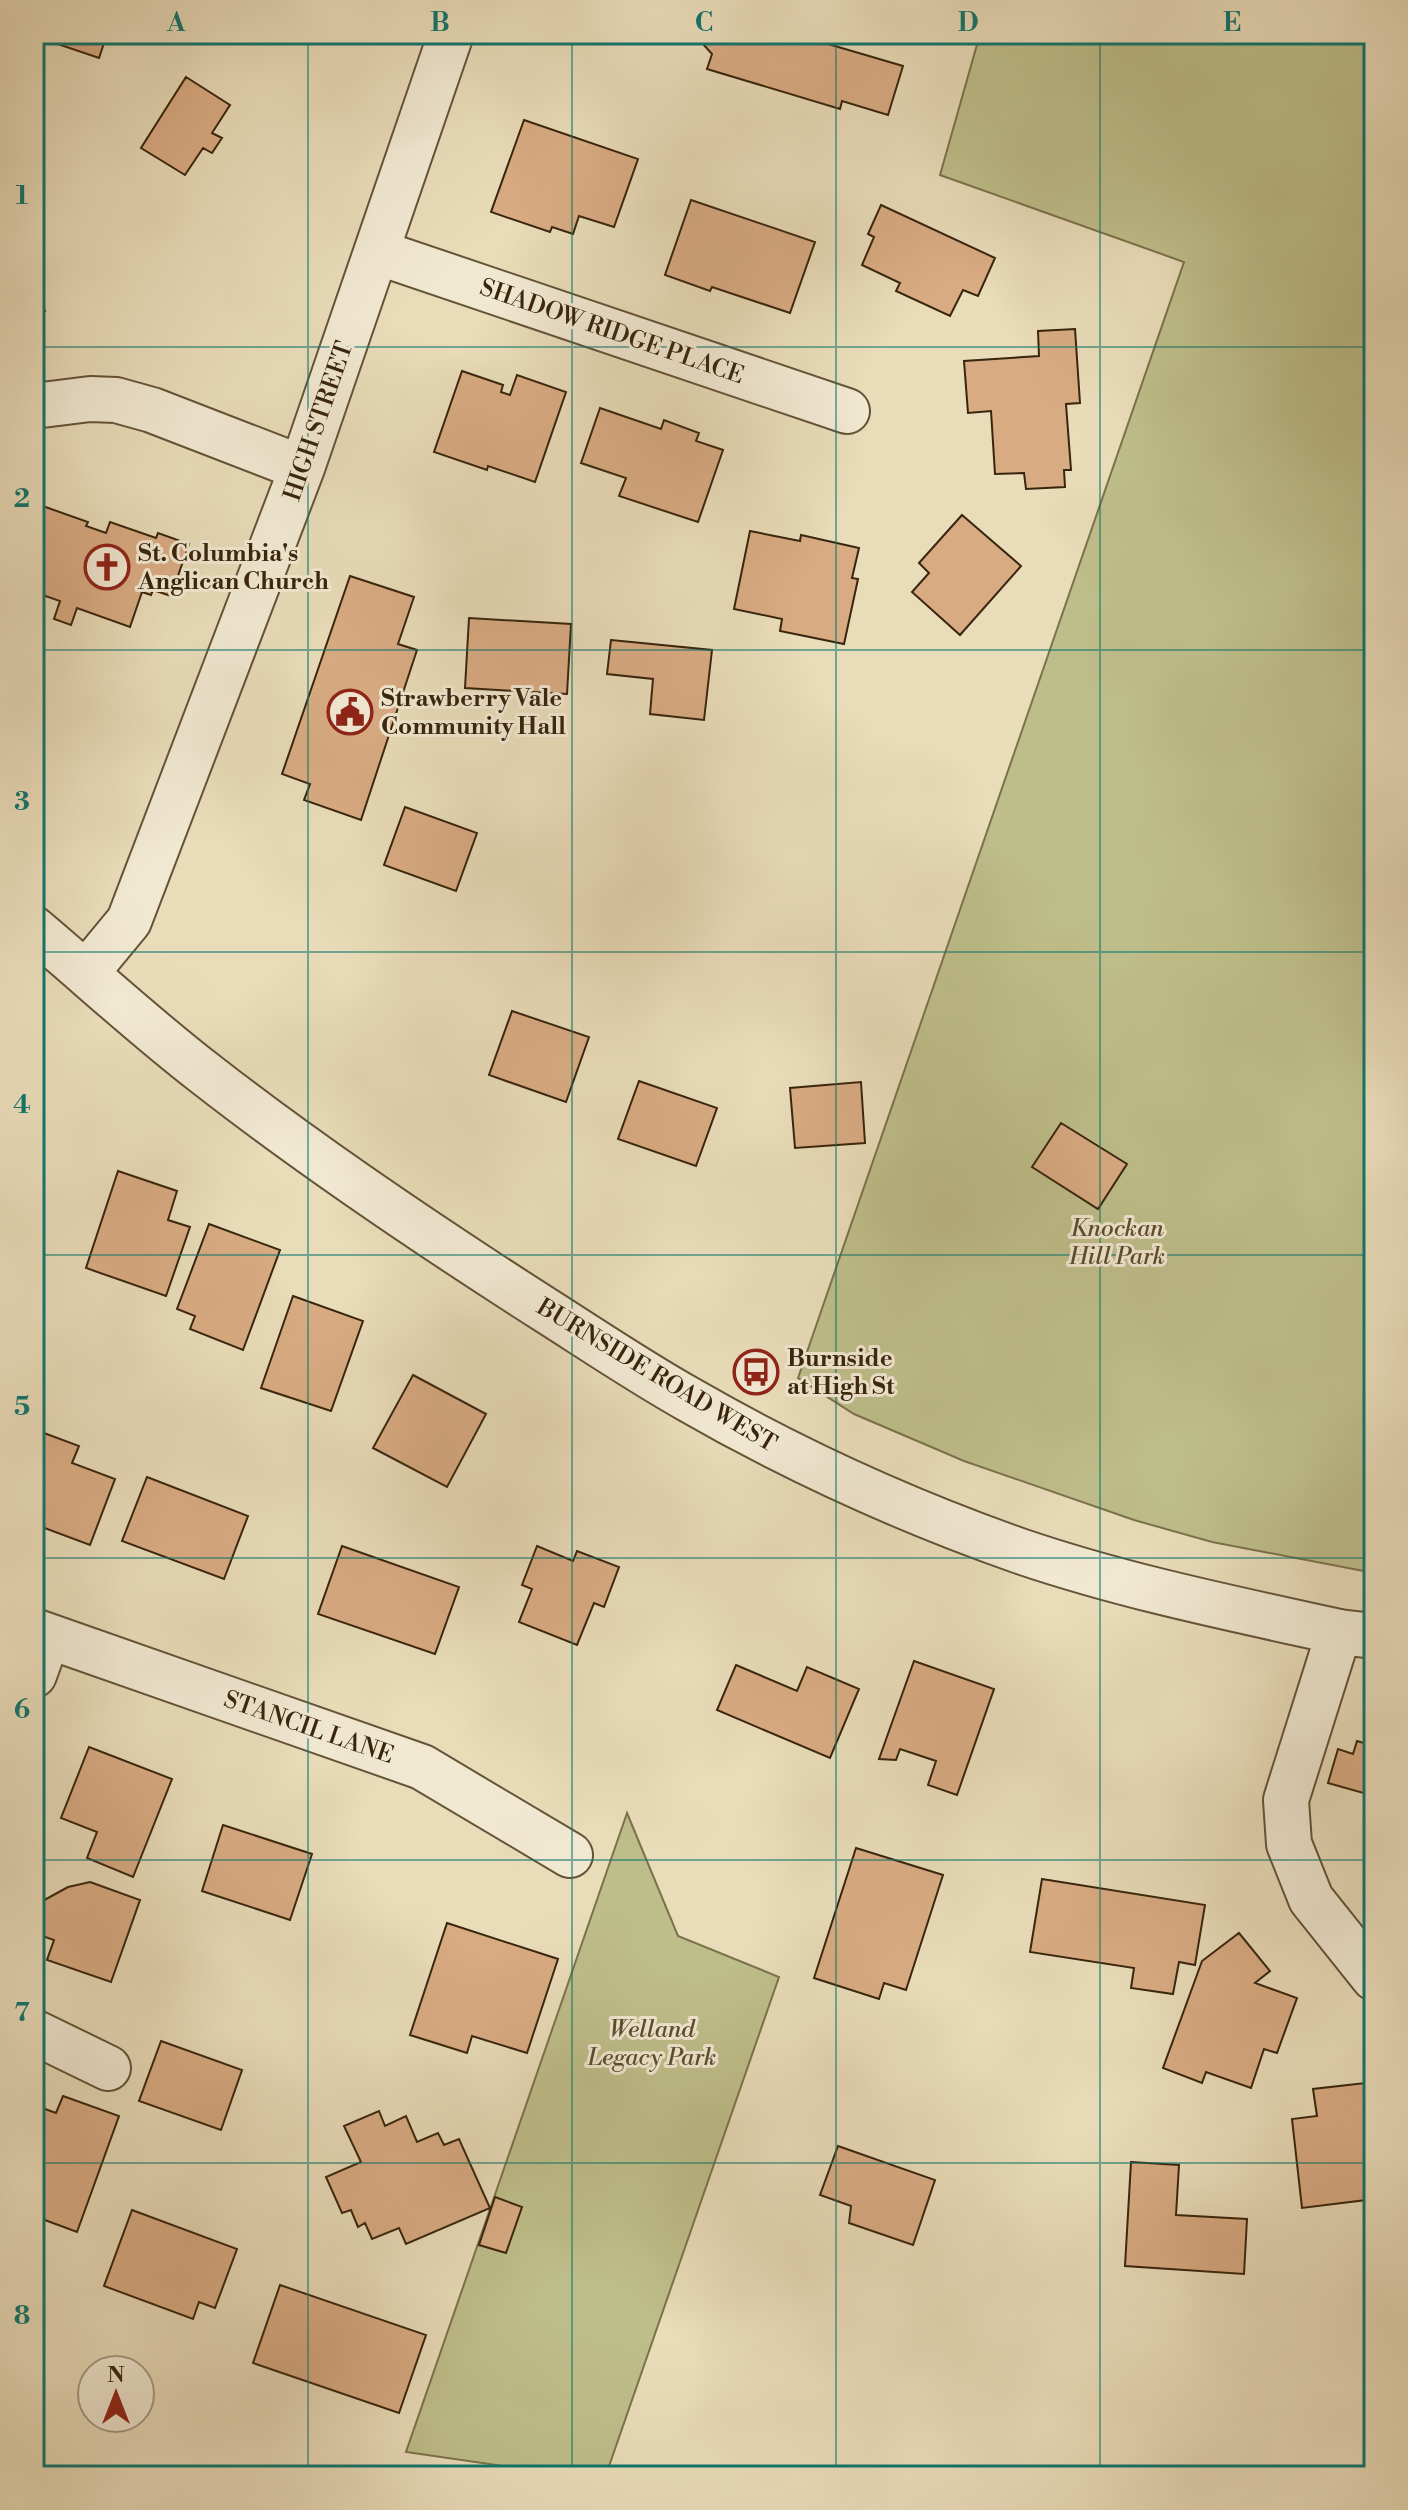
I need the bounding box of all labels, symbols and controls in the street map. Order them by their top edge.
text: A [166,7,186,39]
text: B [430,7,450,39]
text: C [695,7,713,39]
text: D [958,7,978,39]
text: E [1223,7,1241,39]
text: 1 [16,180,29,212]
street label: SHADOW RIDGE PLACE [476,273,748,391]
street label: HIGH STREET [278,337,360,505]
text: 2 [14,483,30,515]
place label: St. Columbia's Anglican Church [137,539,329,597]
church icon: St. Columbia's Anglican Church [83,543,131,591]
place label: Strawberry Vale Community Hall [381,684,566,742]
public building icon: Strawberry Vale Community Hall [326,688,374,736]
text: 3 [14,786,30,818]
text: 4 [13,1089,31,1121]
park label: Knockan Hill Park [1068,1214,1165,1272]
street label: BURNSIDE ROAD WEST [530,1292,782,1459]
place label: Burnside at High St [787,1344,895,1402]
bus stop icon: Burnside at High St [732,1348,780,1396]
text: 5 [14,1391,30,1423]
street label: STANCIL LANE [220,1685,398,1771]
text: 6 [14,1694,30,1726]
text: 7 [14,1997,30,2029]
park label: Welland Legacy Park [587,2015,716,2073]
text: 8 [14,2300,30,2332]
north arrow [76,2354,156,2434]
text: N [107,2362,125,2389]

